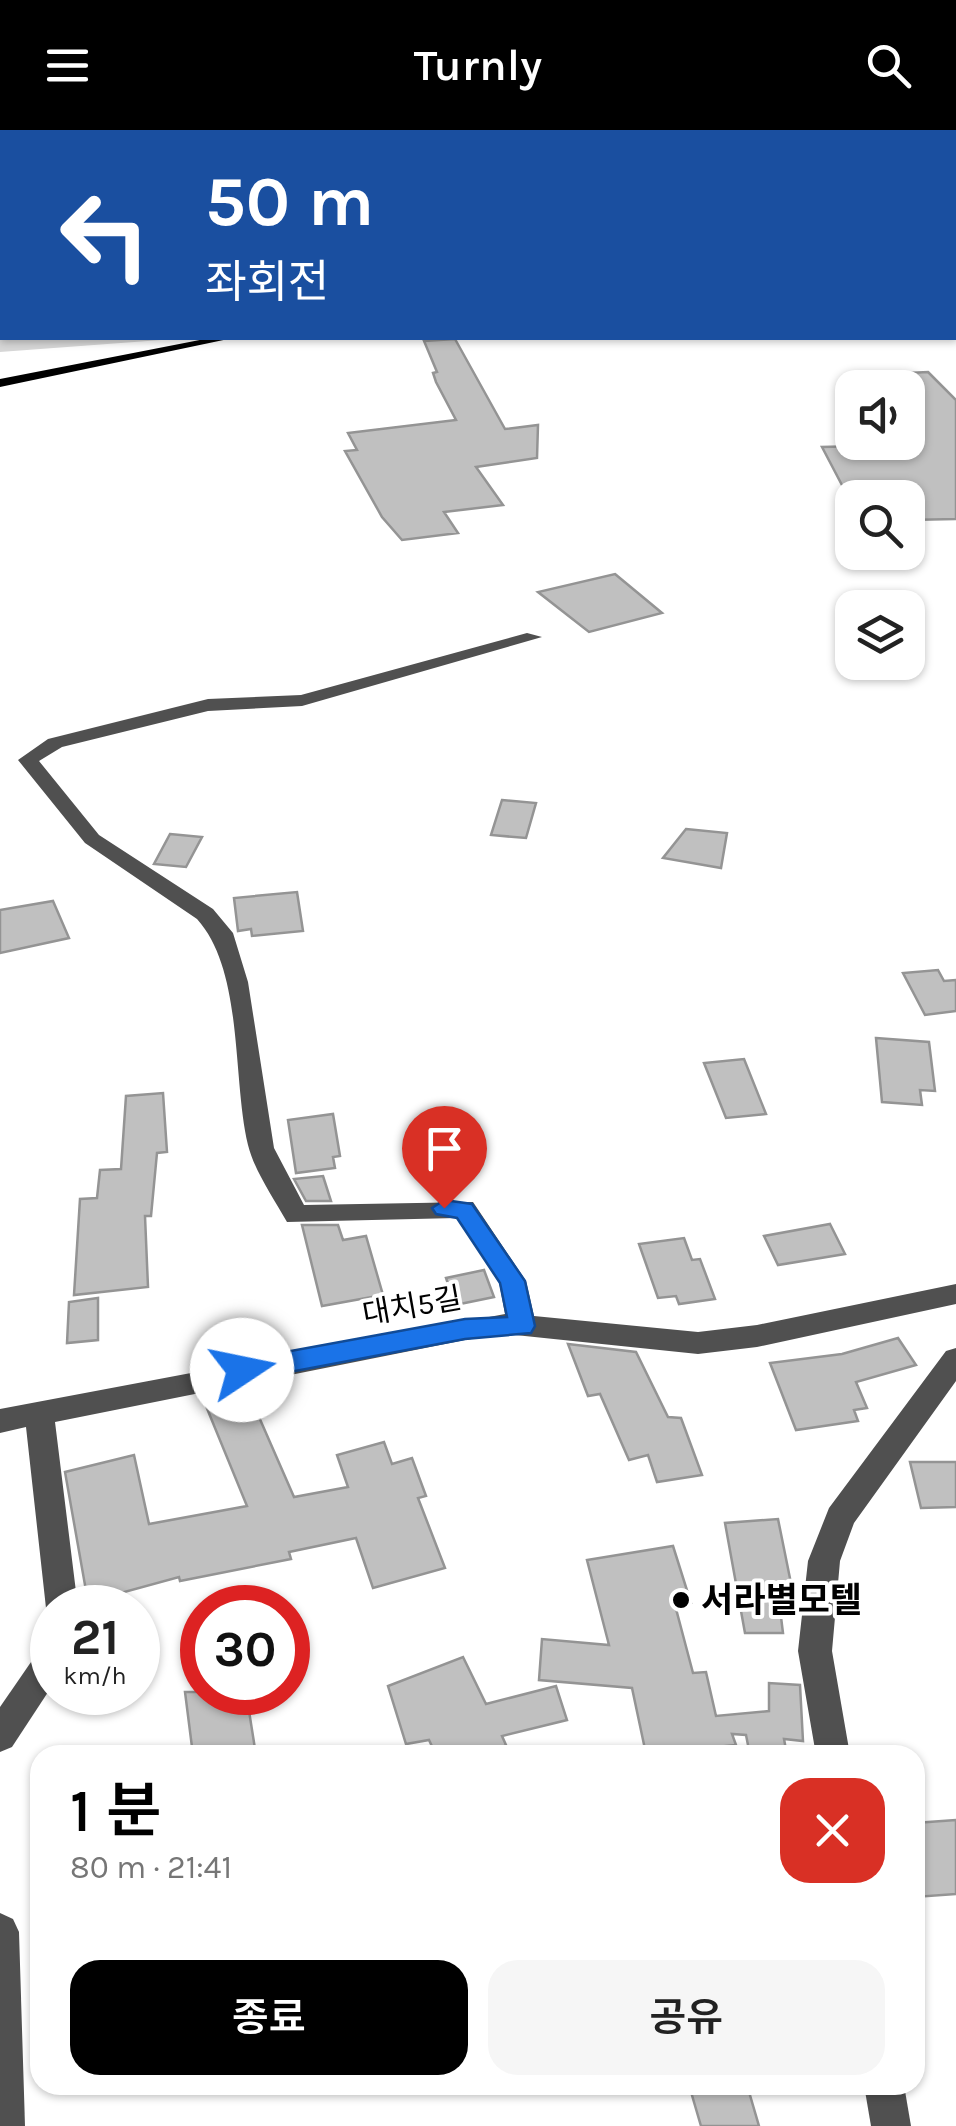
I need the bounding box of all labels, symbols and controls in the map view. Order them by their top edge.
icon: menu [40,38,95,93]
icon: search [861,38,916,93]
text: Turnly [414,39,542,91]
text: 50 m [205,161,374,243]
icon: left [40,170,170,300]
text: 좌회전 [205,256,329,308]
map controls [835,370,925,680]
button: sound [835,370,925,460]
button: search [835,480,925,570]
button: layers [835,590,925,680]
pin [402,1106,487,1209]
icon: arrive [417,1121,472,1176]
street label: 대치5길 [360,1280,464,1332]
position arrow [190,1318,294,1422]
place label: 서라별모텔 [701,1580,862,1621]
speed limit sign: 30 [180,1585,310,1715]
marker: 서라별모텔 [670,1589,692,1611]
text: 21 [71,1608,119,1667]
text: km/h [63,1661,127,1690]
text: 1 분 [70,1776,161,1846]
button: close [780,1778,885,1883]
text: 80 m · 21:41 [70,1849,232,1886]
button: 종료 [70,1960,468,2075]
button: 공유 [488,1960,885,2075]

